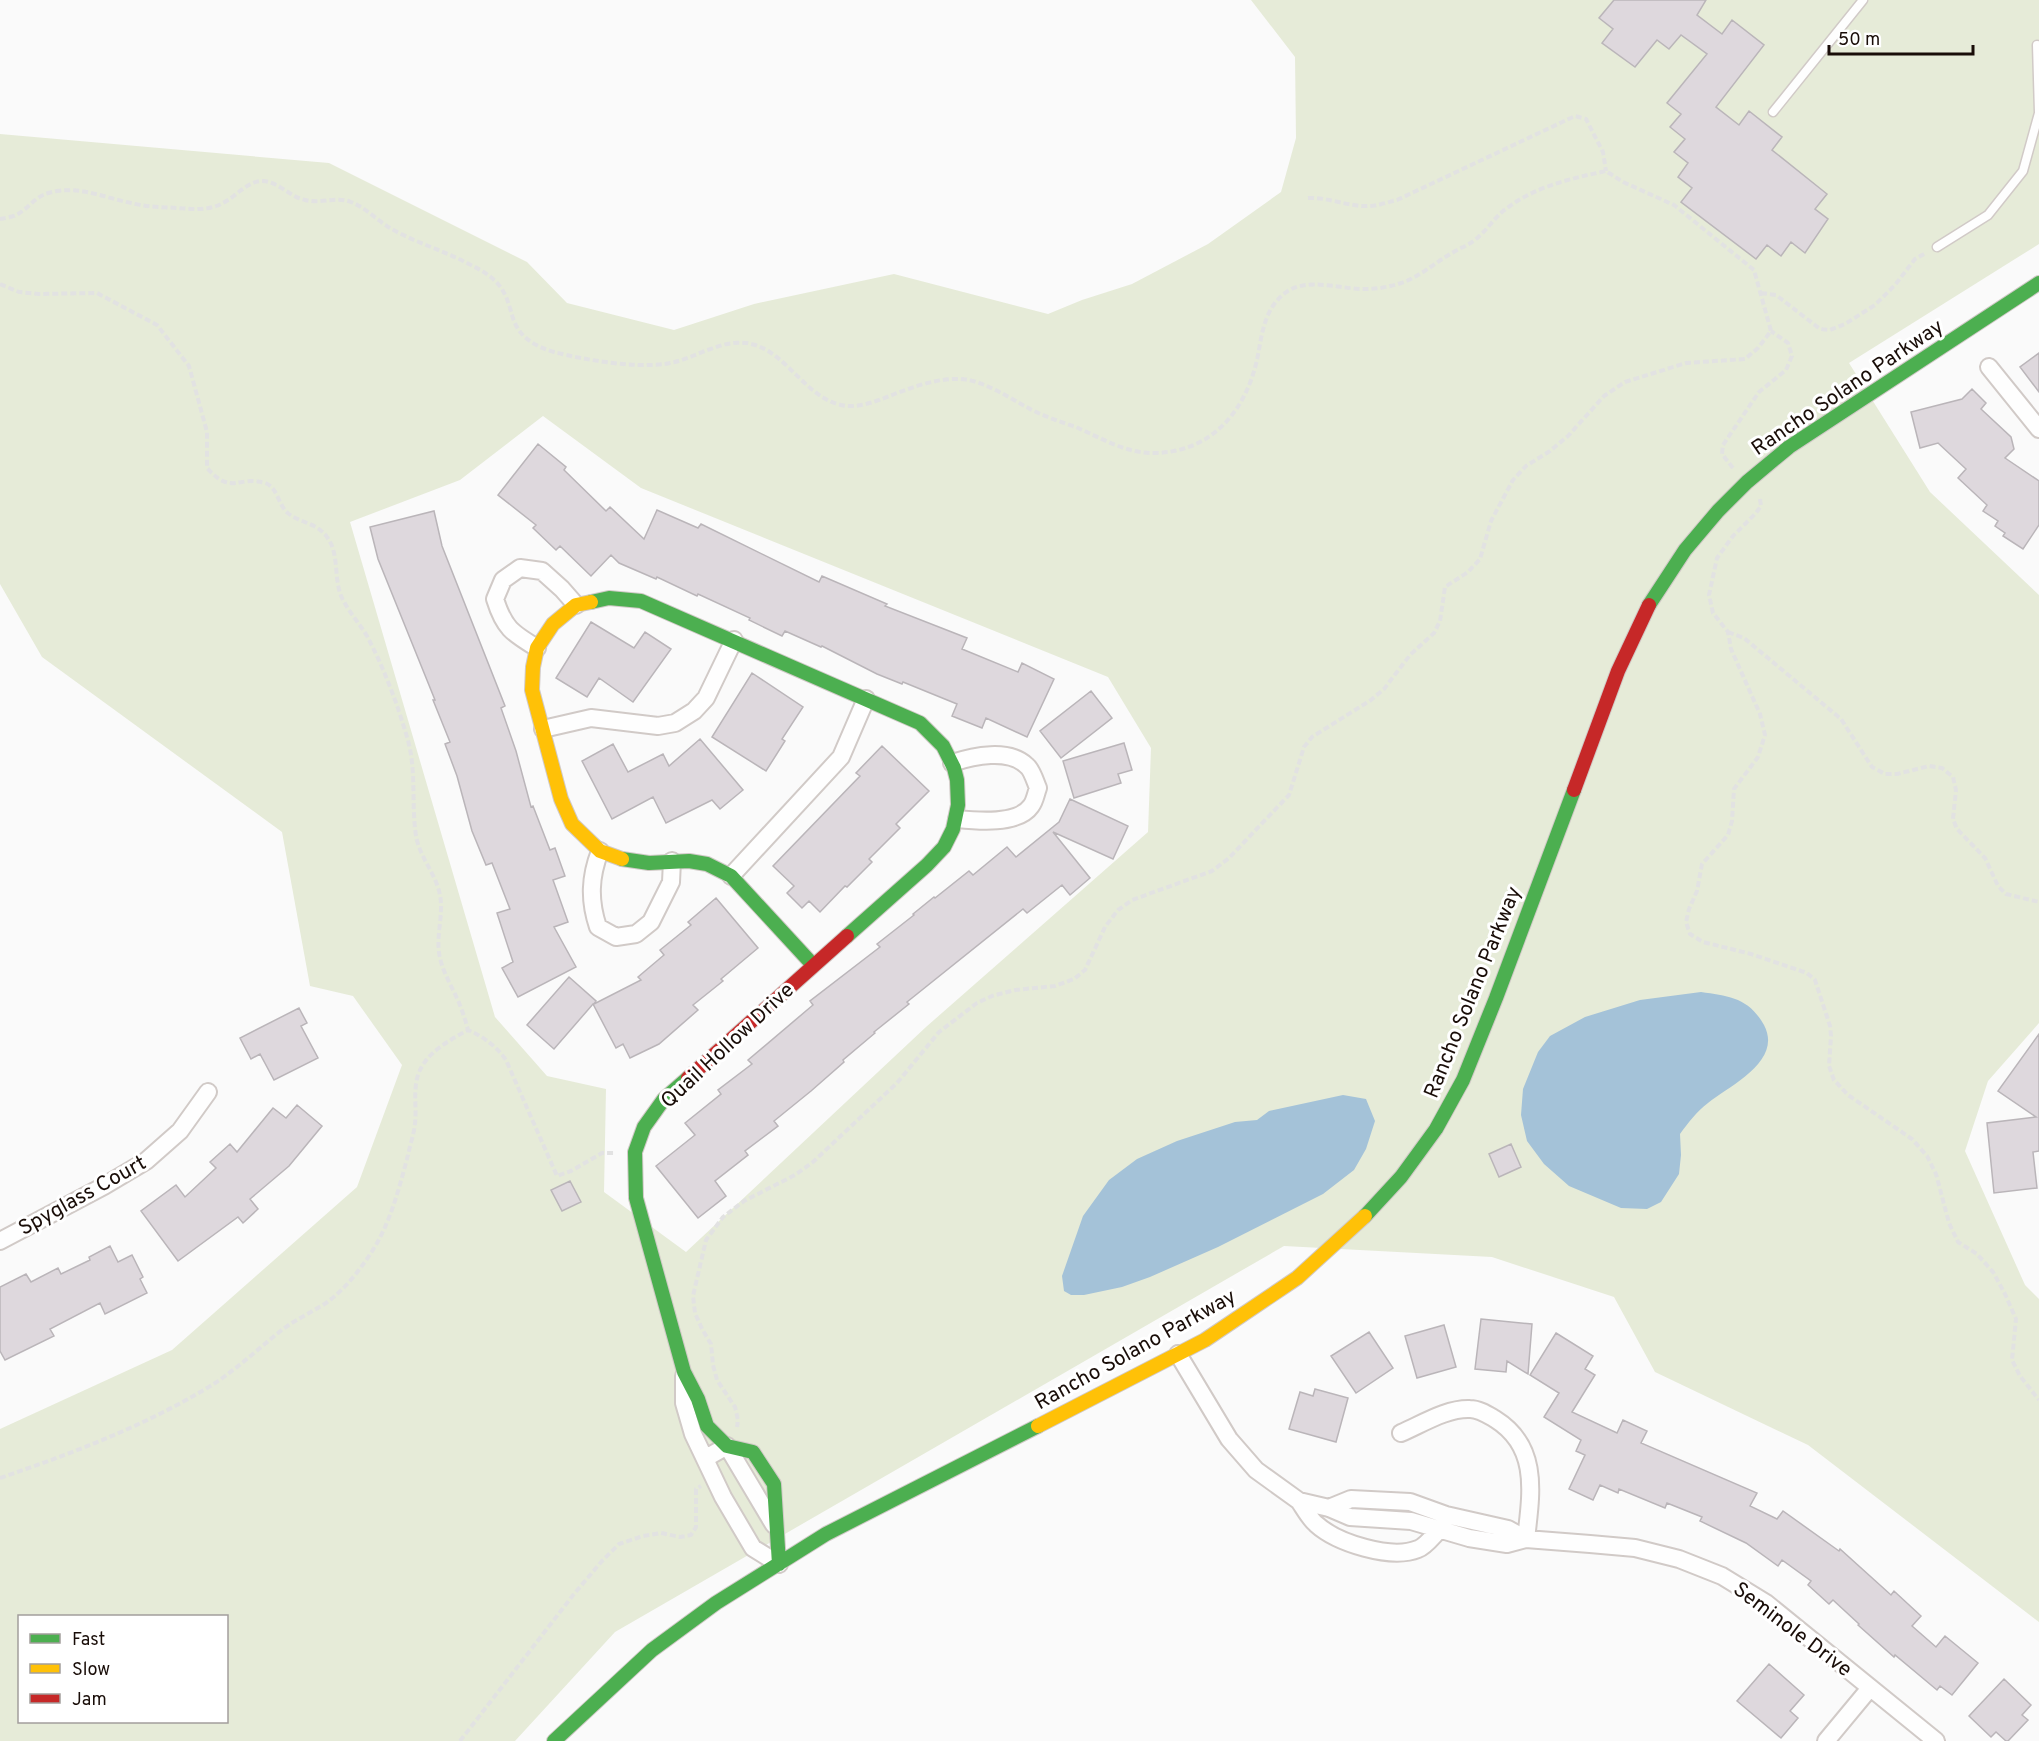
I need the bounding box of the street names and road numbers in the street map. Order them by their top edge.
street label: Rancho Solano Parkway [1747,314,1949,463]
street label: Rancho Solano Parkway [1419,883,1528,1102]
street label: Quail Hollow Drive [656,977,800,1115]
street label: Spyglass Court [14,1150,151,1243]
street label: Rancho Solano Parkway [1030,1284,1241,1417]
street label: Seminole Drive [1727,1577,1857,1684]

